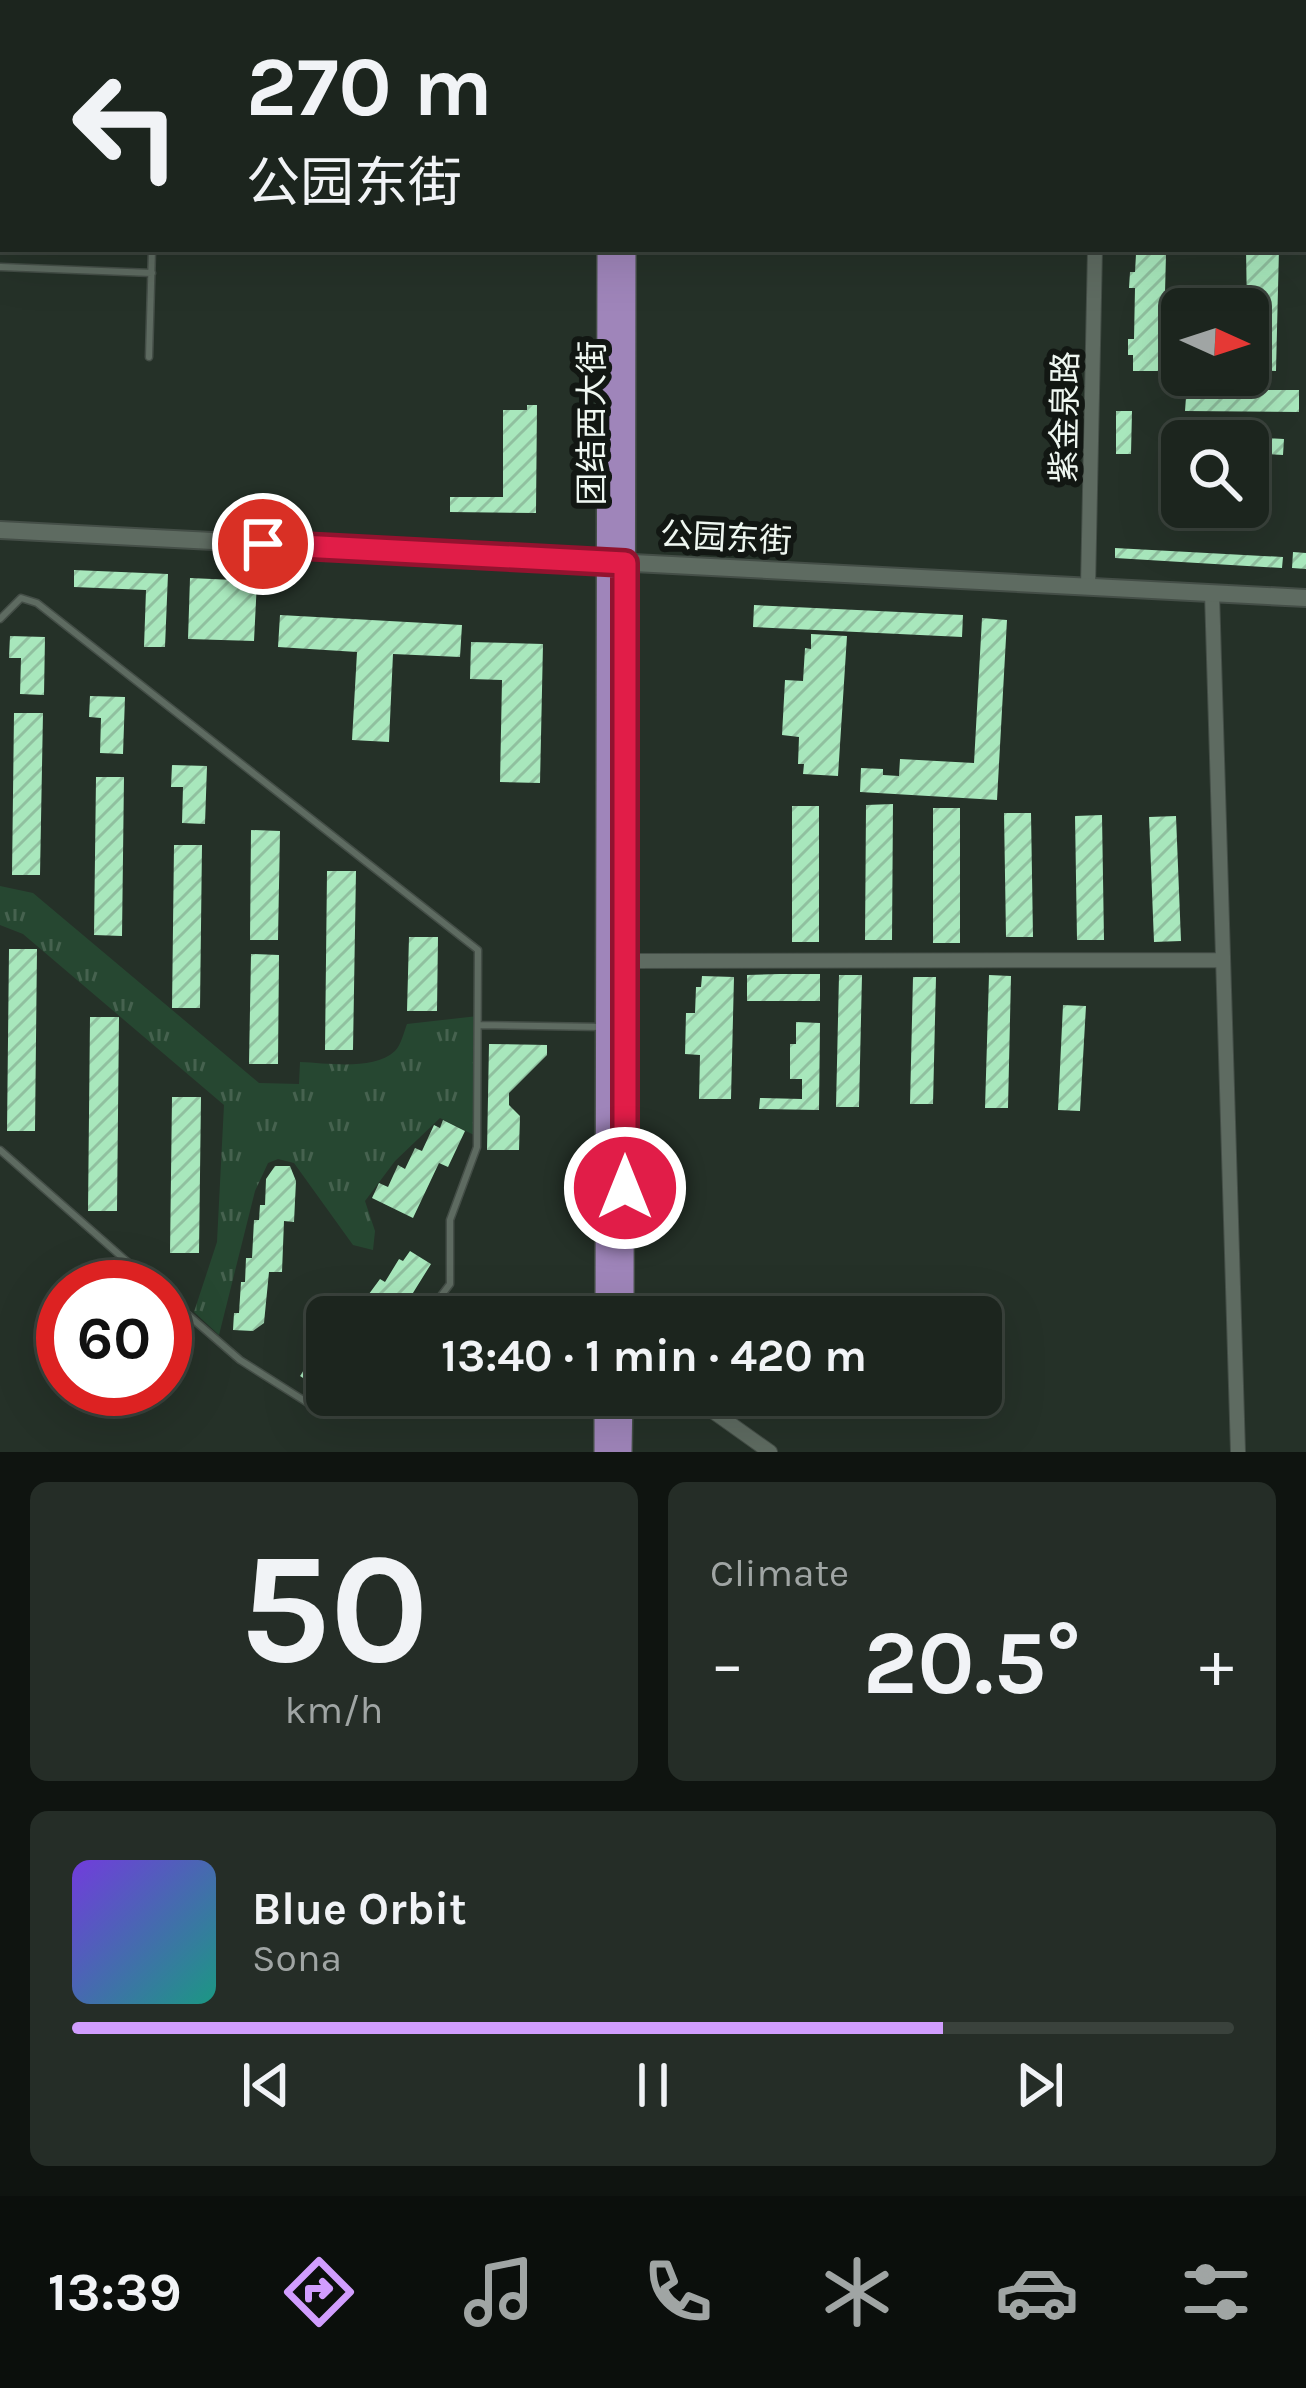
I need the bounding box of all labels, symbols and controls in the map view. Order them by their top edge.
text: 270 m [246,38,493,136]
icon: left [48,48,204,204]
text: 公园东街 [246,151,462,215]
north arrow [1161,288,1269,396]
map controls [1161,288,1269,528]
street label: 团结西大街 [573,341,611,506]
street label: 紫金泉路 [1045,351,1085,483]
button: search [1161,420,1269,528]
pin [212,493,314,595]
icon: arrive [230,511,296,577]
street label: 公园东街 [659,516,793,560]
position arrow [562,1125,688,1251]
speed limit sign: 60 [36,1260,192,1416]
text: 13:40 · 1 min · 420 m [441,1330,867,1382]
text: 50 [239,1518,429,1700]
text: Climate [710,1550,849,1596]
text: 20.5° [863,1610,1081,1716]
text: − [710,1625,745,1703]
text: + [1199,1625,1234,1703]
text: km/h [285,1687,383,1733]
text: Blue Orbit [252,1883,467,1935]
text: Sona [252,1935,342,1981]
icon: previous [233,2052,299,2118]
icon: pause [620,2052,686,2118]
icon: next [1007,2052,1073,2118]
icon: directions [277,2250,361,2334]
icon: music [457,2250,541,2334]
icon: phone [636,2250,720,2334]
icon: climate [815,2250,899,2334]
icon: car [995,2250,1079,2334]
icon: filters [1174,2250,1258,2334]
text: 13:39 [48,2260,182,2324]

